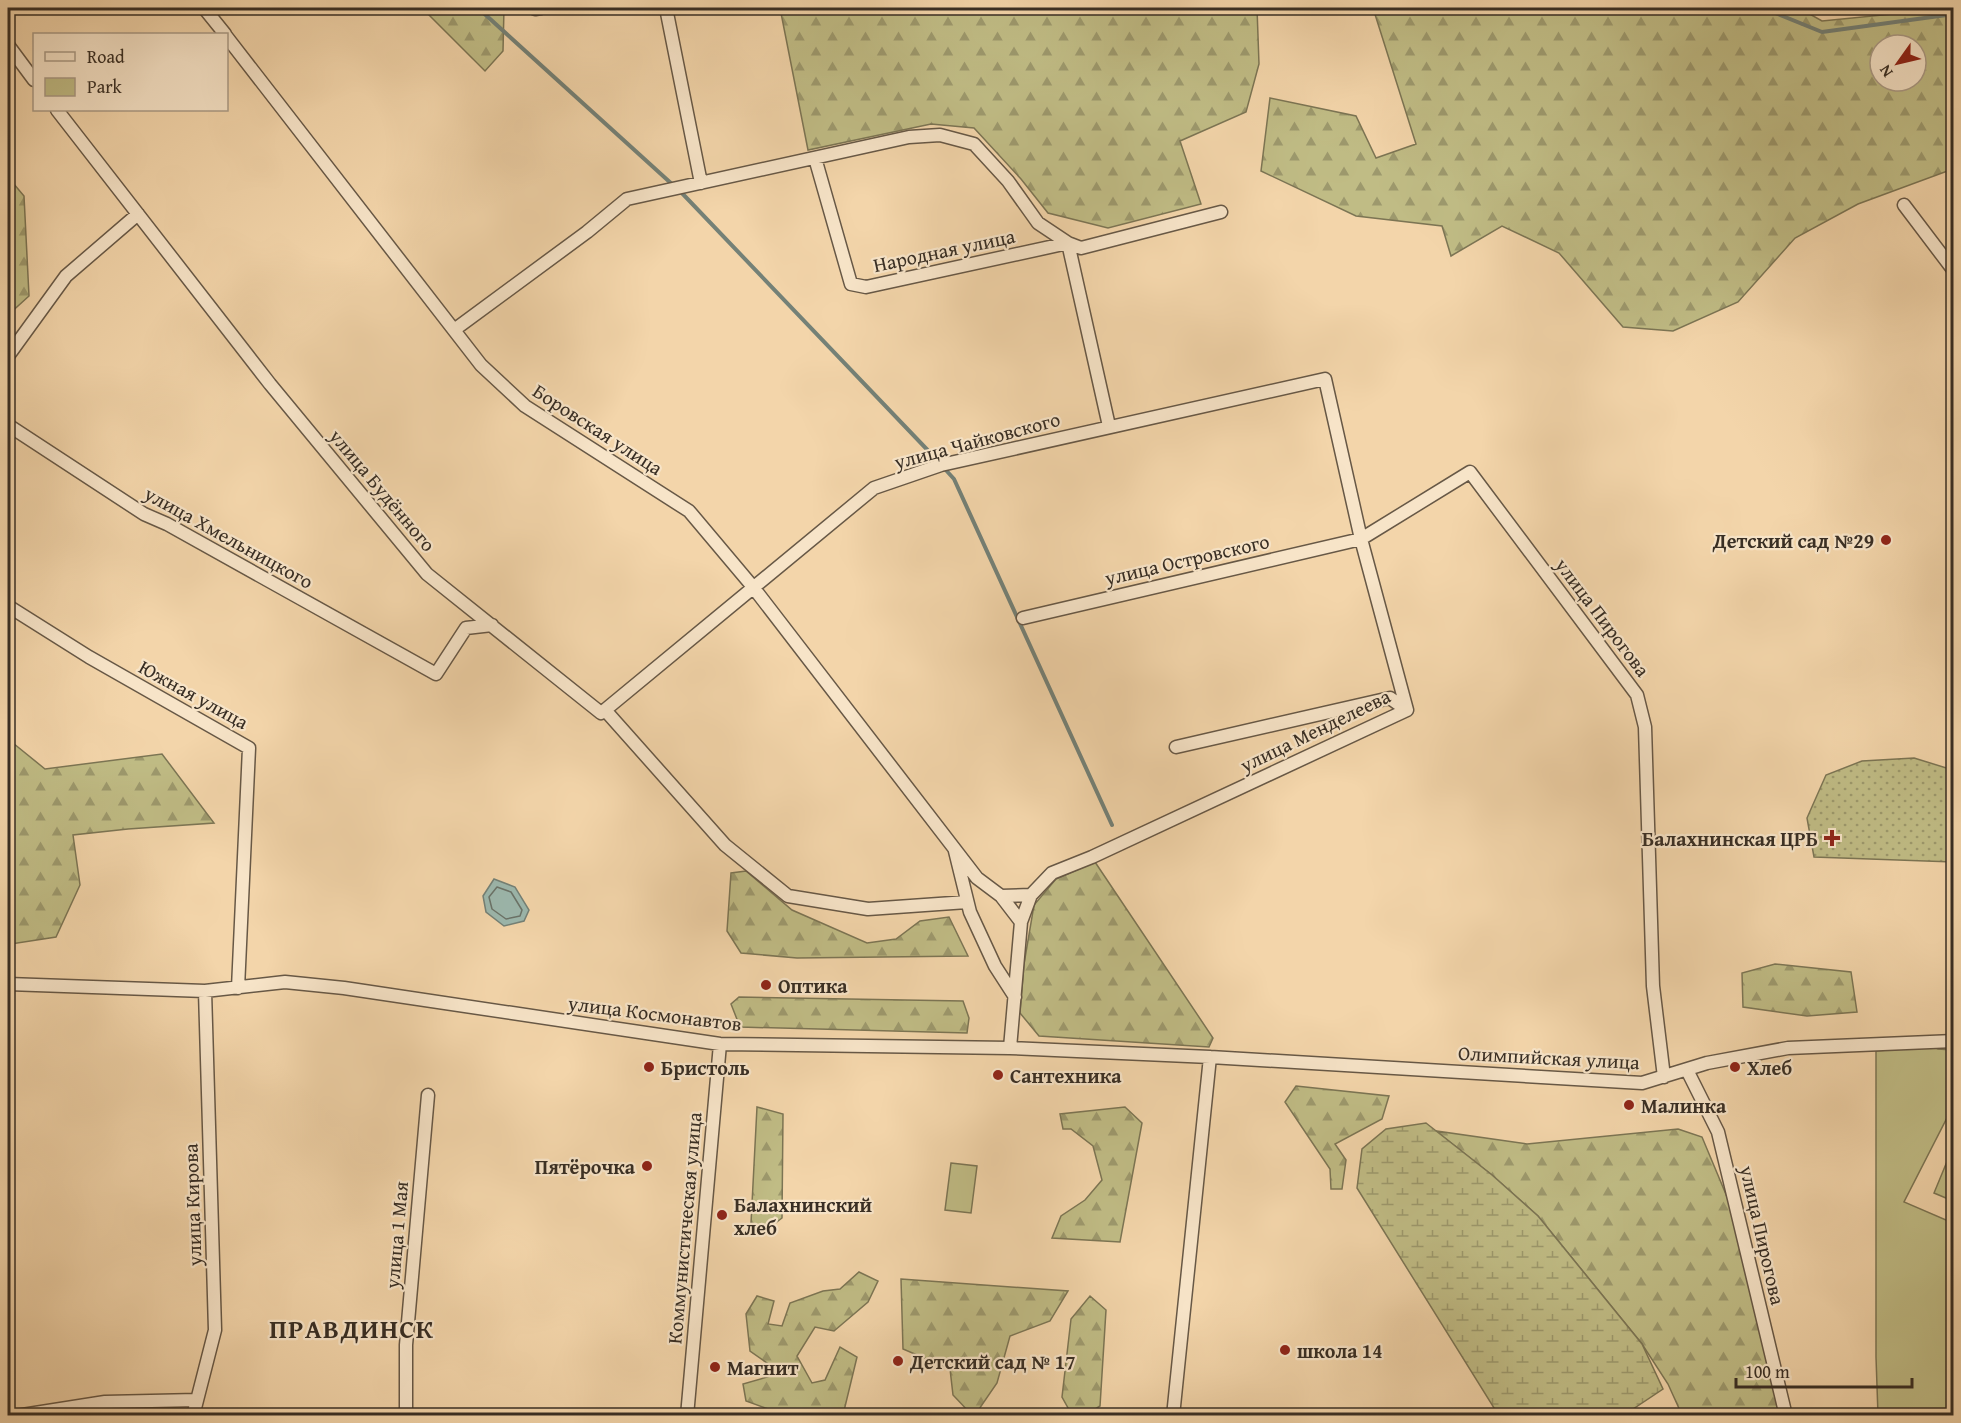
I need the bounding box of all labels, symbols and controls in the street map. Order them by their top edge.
legend [33,33,228,111]
north arrow [1868,33,1928,93]
text: Road [87,43,125,70]
text: N [1872,60,1899,83]
text: Park [87,73,123,100]
street label: Народная улица [870,221,1018,279]
street label: Боровская улица [527,376,669,482]
street label: улица Чайковского [890,404,1063,476]
street label: улица Будённого [322,422,443,558]
street label: улица Хмельницкого [138,478,319,596]
street label: улица Островского [1101,526,1272,592]
place label: Детский сад №29 [1712,526,1874,555]
marker: Детский сад №29 [1879,533,1893,547]
street label: улица Пирогова [1548,551,1658,683]
street label: Южная улица [134,652,255,736]
street label: улица Менделеева [1234,681,1396,780]
place label: Балахнинская ЦРБ [1642,824,1818,853]
marker: Балахнинская ЦРБ [1823,829,1841,847]
place label: Оптика [778,971,848,1000]
marker: Оптика [759,978,773,992]
street label: улица Космонавтов [566,988,743,1038]
street label: Олимпийская улица [1457,1038,1641,1076]
place label: Бристоль [661,1053,750,1082]
place label: Хлеб [1747,1053,1792,1082]
marker: Бристоль [642,1060,656,1074]
marker: Хлеб [1728,1060,1742,1074]
place label: Сантехника [1010,1061,1122,1090]
marker: Сантехника [991,1068,1005,1082]
place label: Малинка [1641,1091,1727,1120]
marker: Малинка [1622,1098,1636,1112]
street label: Коммунистическая улица [659,1110,709,1345]
street label: улица Кирова [175,1143,209,1268]
place label: Пятёрочка [535,1152,636,1181]
marker: Пятёрочка [640,1159,654,1173]
street label: улица Пирогова [1733,1162,1793,1308]
street label: улица 1 Мая [377,1180,415,1291]
place label: Балахнинский хлеб [734,1190,872,1242]
marker: Балахнинский хлеб [715,1208,729,1222]
district label: ПРАВДИНСК [269,1309,435,1348]
place label: школа 14 [1297,1336,1383,1365]
marker: школа 14 [1278,1343,1292,1357]
place label: Детский сад № 17 [909,1347,1076,1376]
scale bar [1736,1351,1912,1389]
place label: Магнит [727,1353,799,1382]
marker: Детский сад № 17 [891,1354,905,1368]
text: 100 m [1745,1358,1790,1385]
marker: Магнит [708,1360,722,1374]

